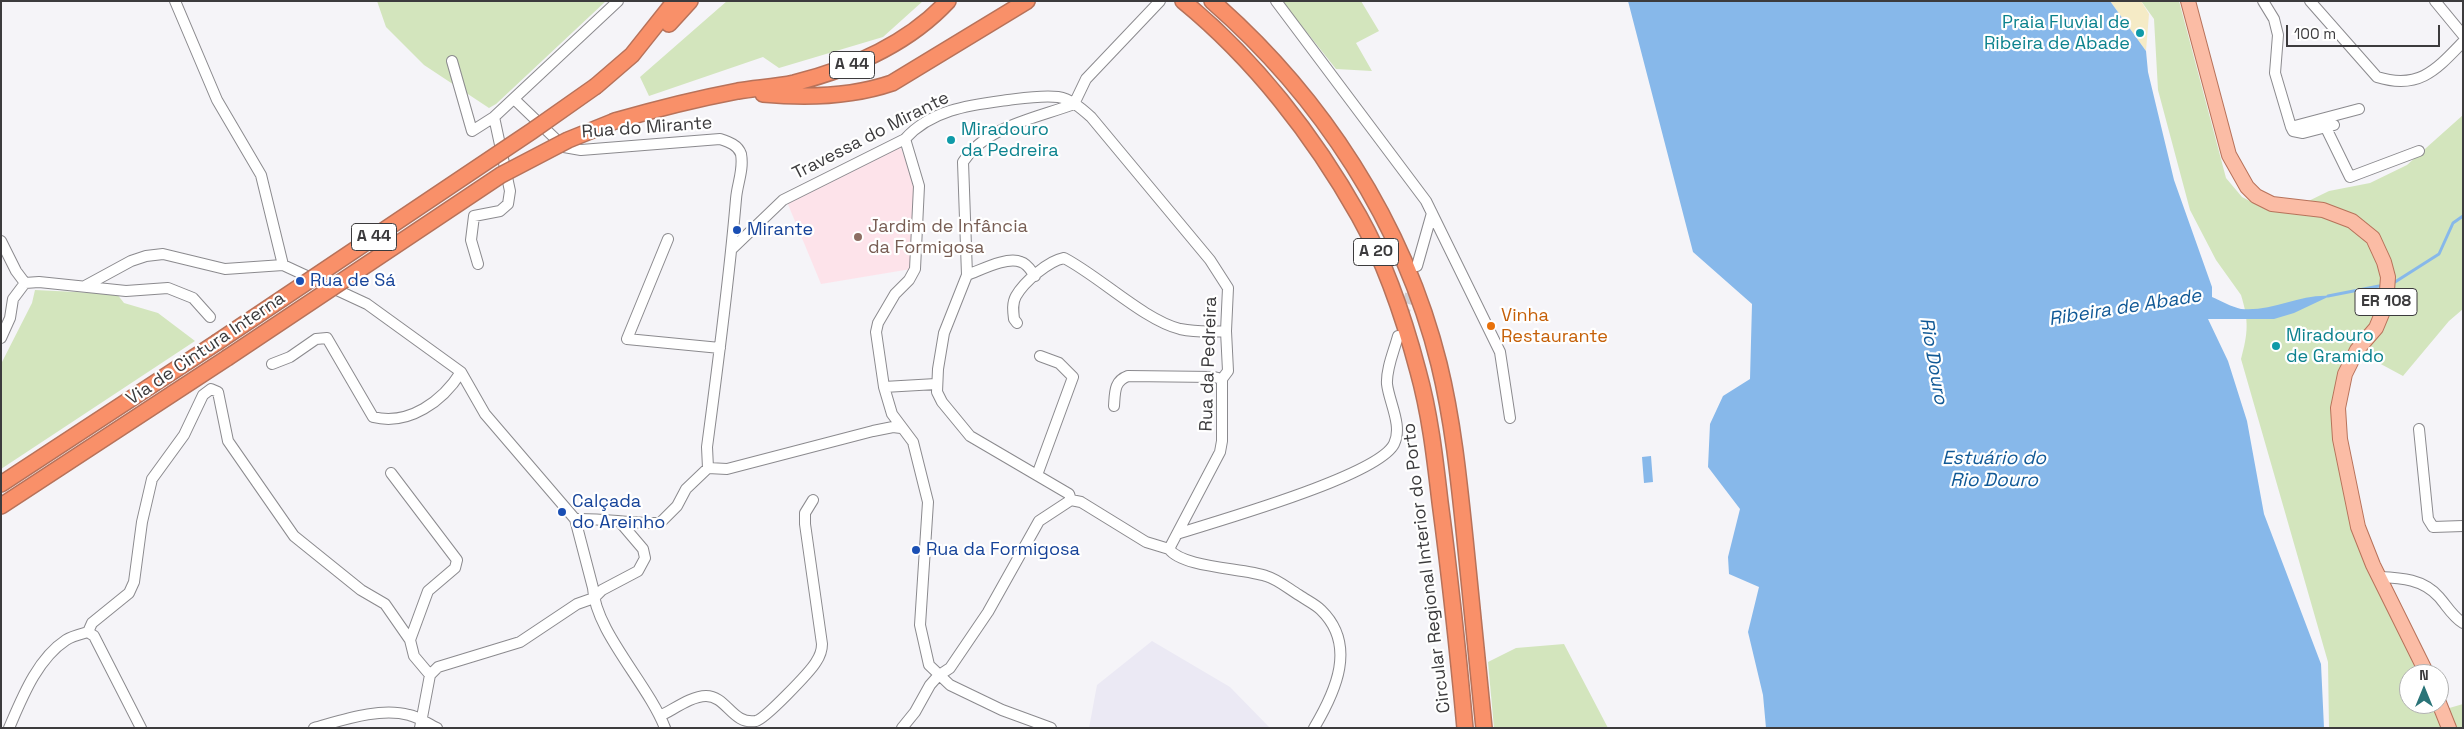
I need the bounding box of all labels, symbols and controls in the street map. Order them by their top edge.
place label: Praia Fluvial de Ribeira de Abade [1984,12,2130,54]
scale bar [2289,15,2443,47]
text: 100 m [2294,24,2336,43]
marker: Praia Fluvial de Ribeira de Abade [2134,27,2146,39]
road number: A 44 [830,52,874,78]
street label: Travessa do Mirante [789,87,953,185]
street label: Rua do Mirante [581,113,713,143]
place label: Miradouro da Pedreira [961,119,1059,162]
marker: Miradouro da Pedreira [945,134,957,146]
place label: Jardim de Infância da Formigosa [868,216,1028,258]
place label: Mirante [747,219,813,241]
road number: A 44 [352,223,396,250]
marker: Mirante [731,224,743,236]
marker: Jardim de Infância da Formigosa [852,231,864,243]
road number: A 20 [1354,238,1398,266]
place label: Rua de Sá [310,270,396,292]
marker: Rua de Sá [294,275,306,287]
water label: Ribeira de Abade [2047,285,2203,331]
street label: Via de Cintura Interna [123,288,289,410]
road number: ER 108 [2355,288,2417,316]
street label: Rua da Pedreira [1196,296,1222,432]
place label: Vinha Restaurante [1501,305,1608,348]
water label: Rio Douro [1914,316,1952,406]
marker: Vinha Restaurante [1485,320,1497,332]
place label: Miradouro de Gramido [2286,325,2384,368]
marker: Miradouro de Gramido [2270,340,2282,352]
street label: Circular Regional Interior do Porto [1398,422,1456,714]
water label: Estuário do Rio Douro [1942,448,2046,492]
place label: Calçada do Areinho [572,491,665,534]
marker: Calçada do Areinho [556,506,568,518]
place label: Rua da Formigosa [926,539,1080,561]
marker: Rua da Formigosa [910,544,922,556]
north arrow [2399,664,2449,714]
text: N [2419,666,2429,684]

